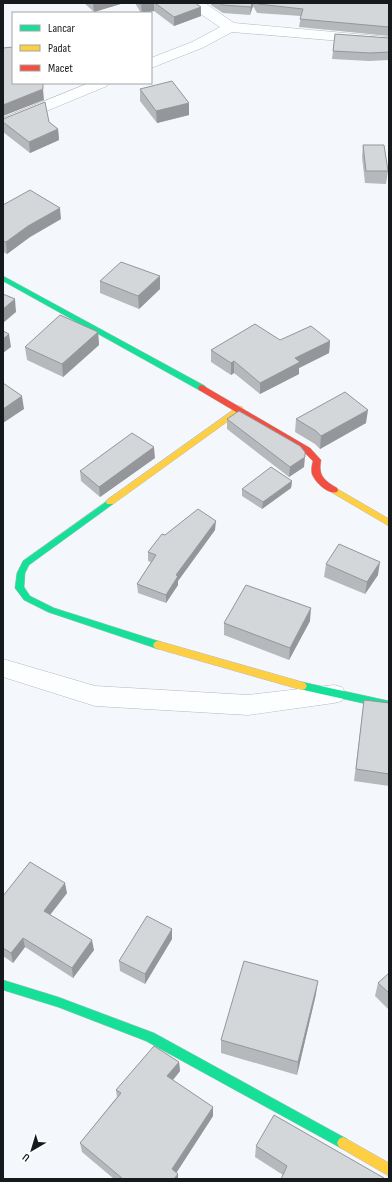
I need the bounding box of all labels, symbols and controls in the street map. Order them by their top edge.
legend [12,12,152,84]
text: Lancar [48,21,75,36]
text: Padat [48,41,71,56]
text: Macet [48,61,73,76]
north arrow [12,1130,52,1170]
text: U [20,1150,32,1164]

